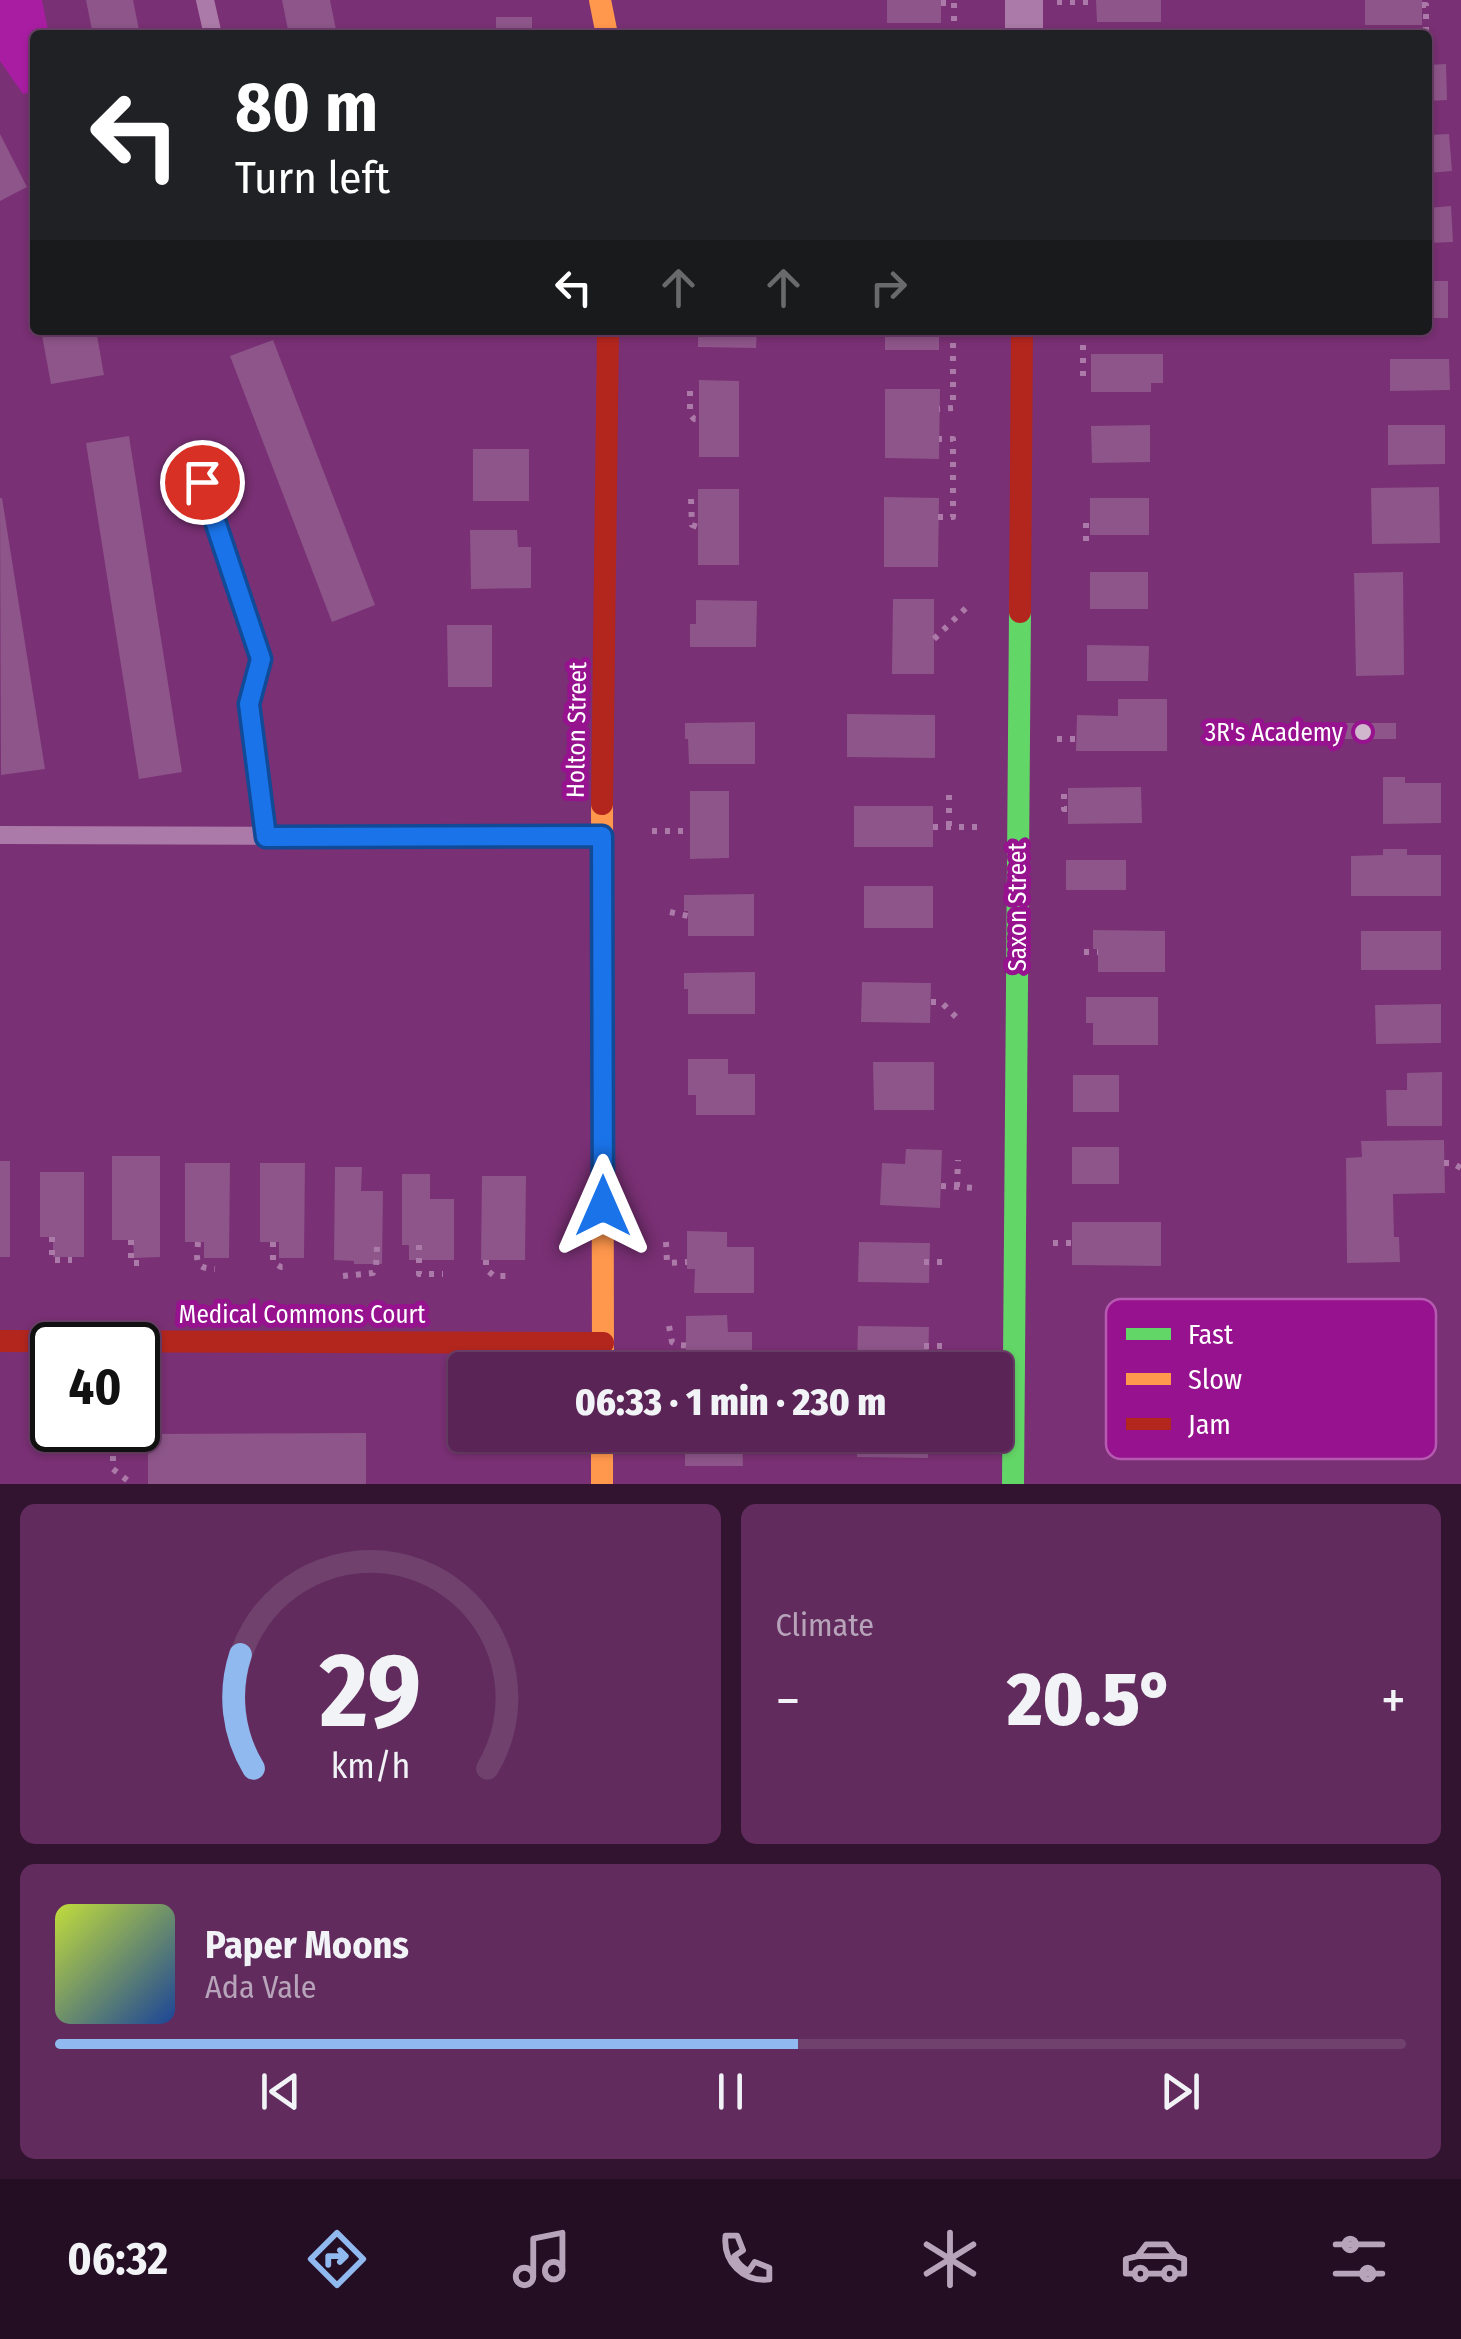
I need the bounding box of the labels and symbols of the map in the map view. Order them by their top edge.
pin [160,440,245,525]
street label: Holton Street [561,661,593,798]
place label: 3R's Academy [1205,718,1343,748]
marker: 3R's Academy [1352,721,1374,743]
street label: Saxon Street [1003,842,1033,972]
position arrow [551,1154,655,1258]
legend [1106,1299,1436,1459]
street label: Medical Commons Court [179,1300,426,1330]
text: Fast [1188,1318,1234,1351]
speed limit sign: 40 [30,1322,160,1452]
text: Slow [1188,1363,1242,1396]
text: Jam [1188,1408,1231,1441]

